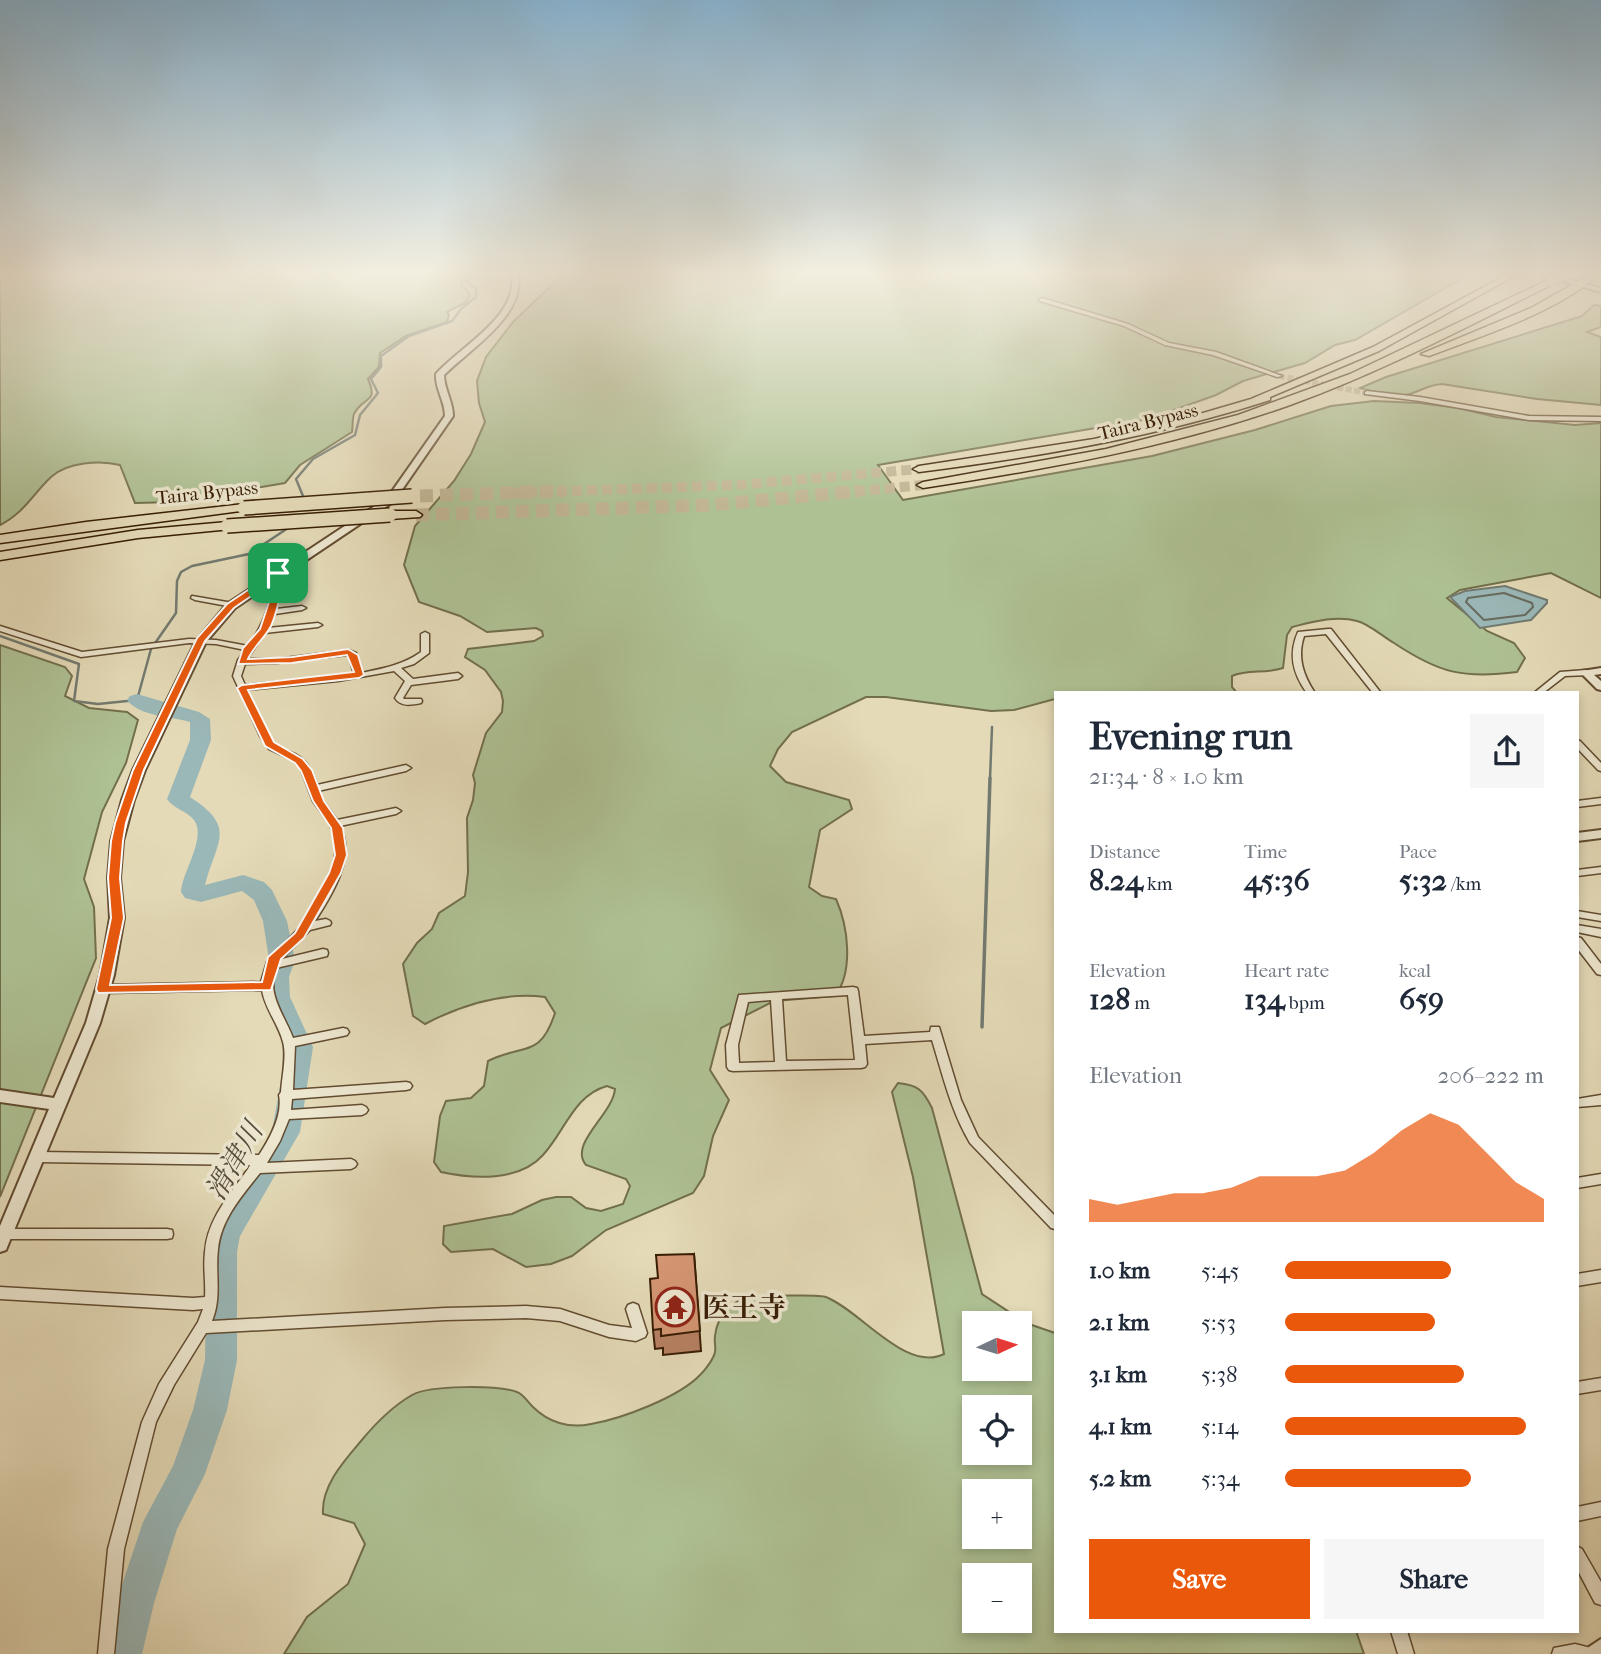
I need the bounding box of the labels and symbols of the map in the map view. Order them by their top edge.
street label: Taira Bypass [1096,399,1200,445]
street label: Taira Bypass [155,477,259,509]
pin [248,543,308,603]
water label: 滑津川 [199,1114,271,1206]
temple icon: 医王寺 [654,1286,696,1328]
place label: 医王寺 [702,1291,786,1324]
north arrow [962,1311,1032,1381]

